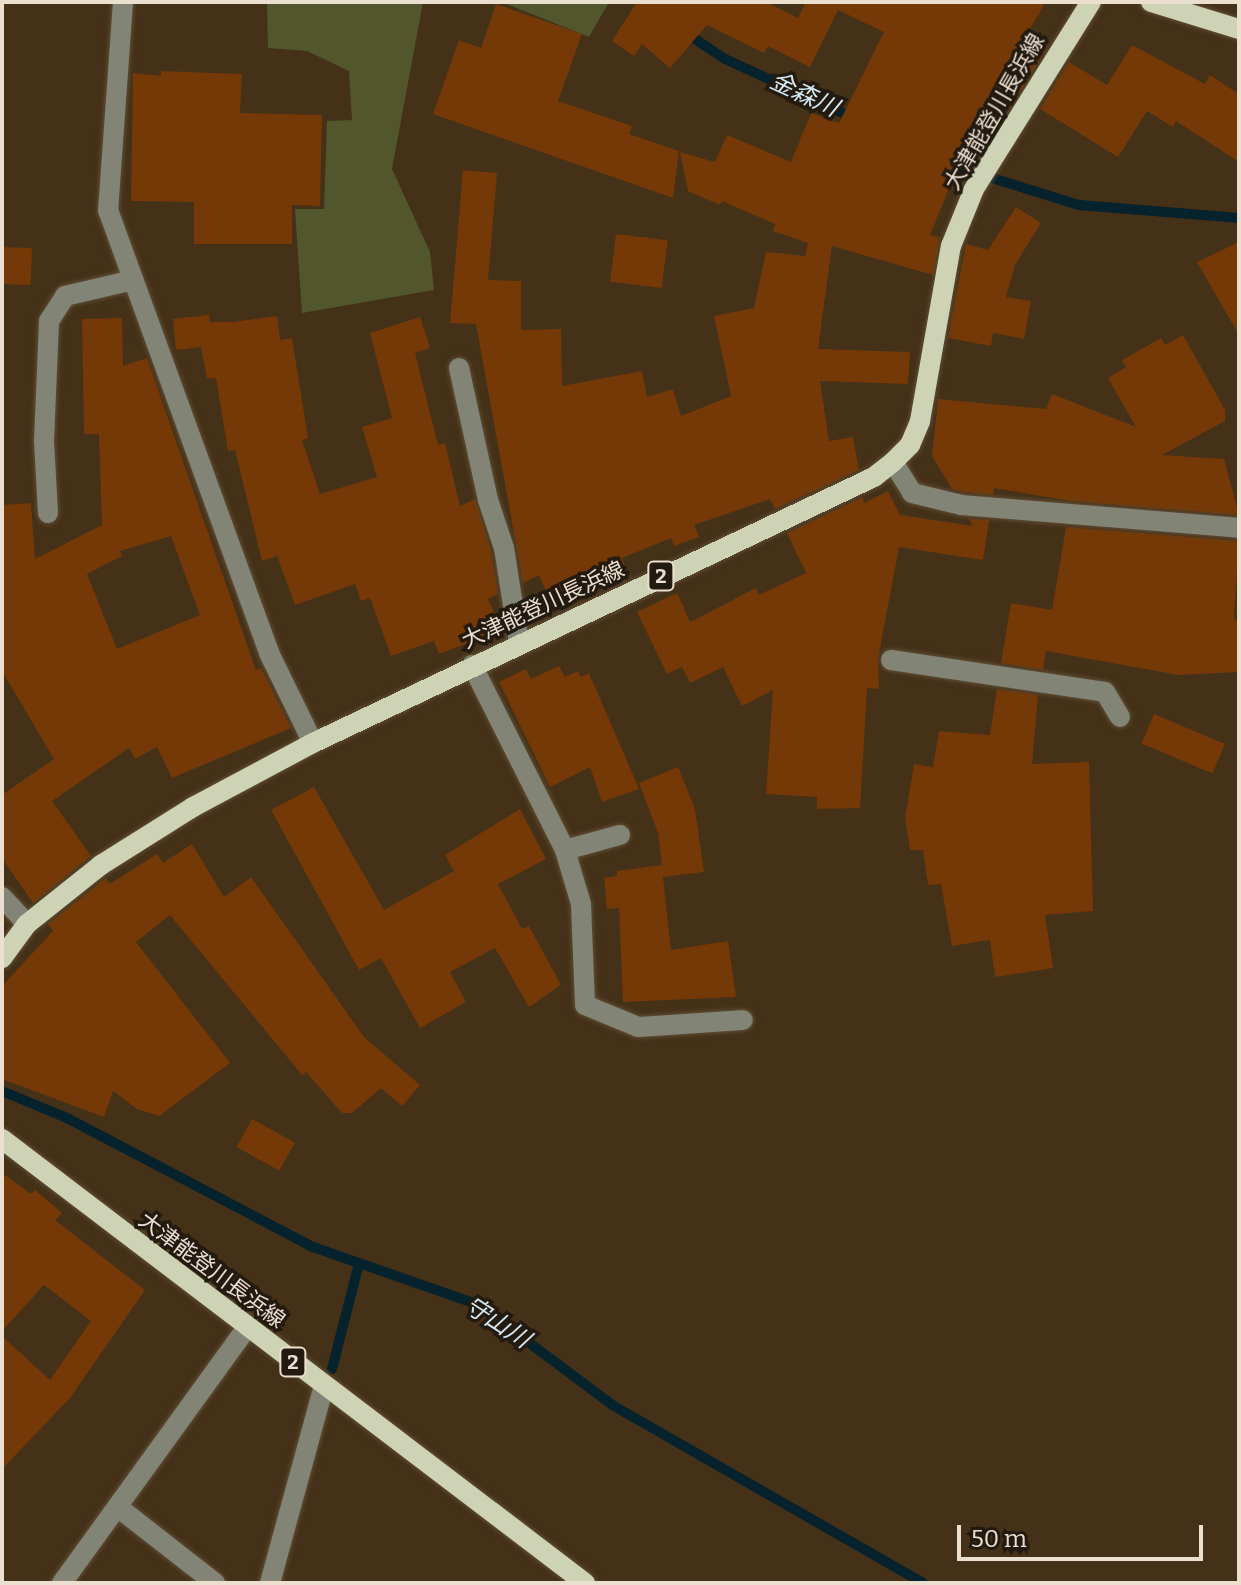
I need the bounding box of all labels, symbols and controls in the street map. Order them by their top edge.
street label: 大津能登川長浜線 [939,29,1049,195]
water label: 金森川 [765,67,843,123]
street label: 大津能登川長浜線 [458,556,628,654]
road number: 2 [647,560,675,592]
street label: 大津能登川長浜線 [134,1206,290,1334]
water label: 守山川 [459,1291,535,1355]
road number: 2 [279,1346,307,1378]
scale bar [961,1509,1207,1559]
text: 50 m [971,1525,1027,1553]

